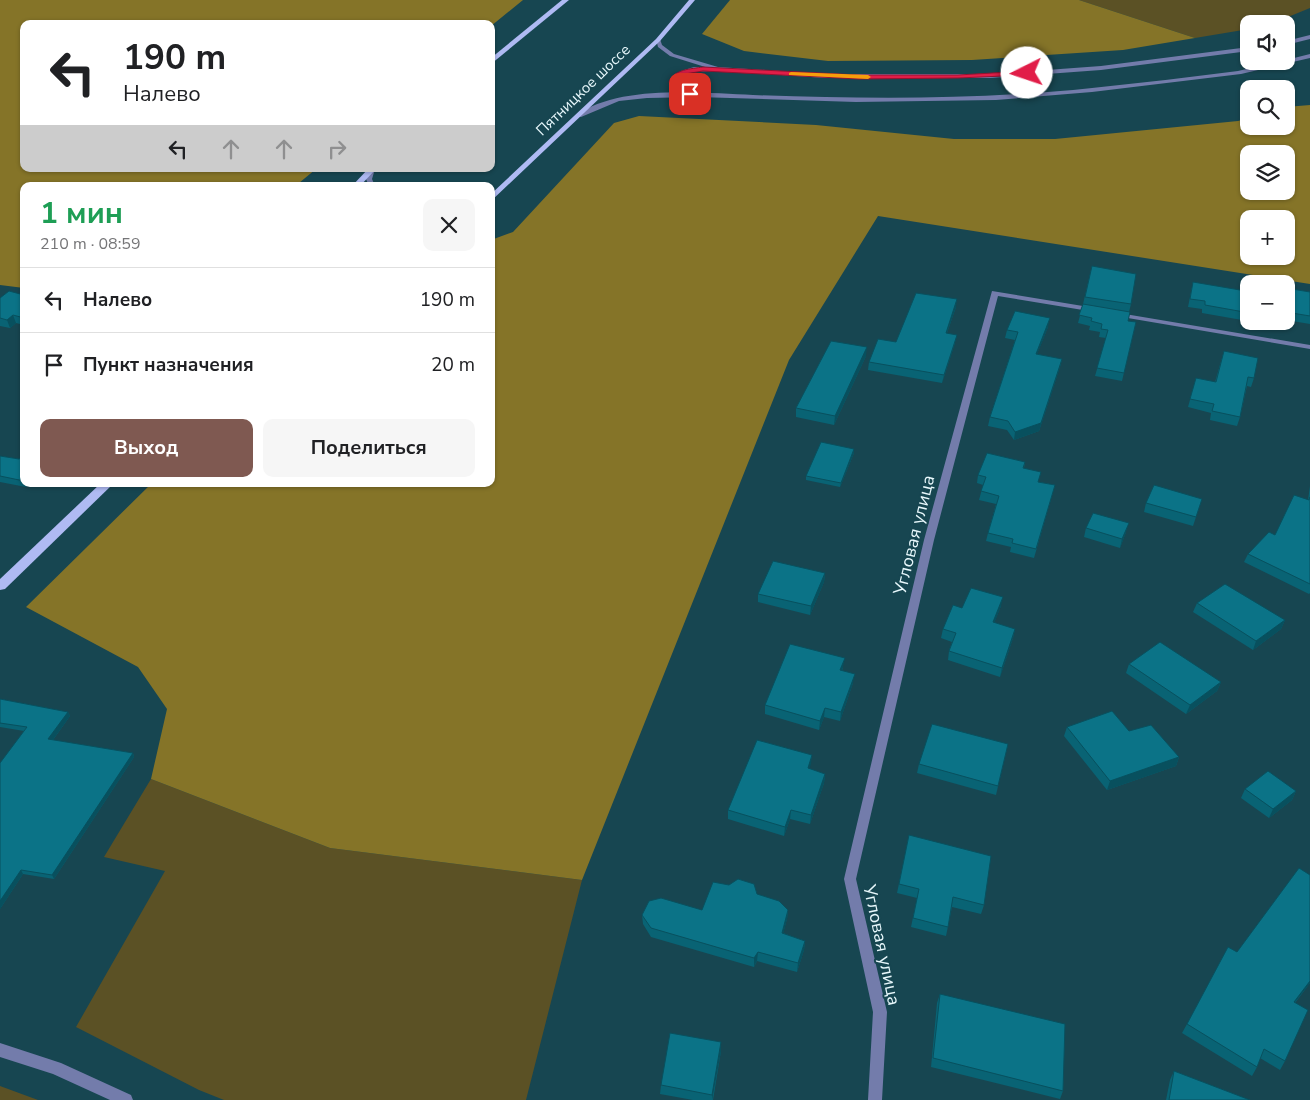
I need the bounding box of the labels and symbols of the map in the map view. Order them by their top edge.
street label: Пятницкое шоссе [532,40,634,140]
position arrow [1000,46,1052,98]
pin [669,73,711,115]
street label: Угловая улица [887,473,940,598]
street label: Угловая улица [857,881,906,1008]

